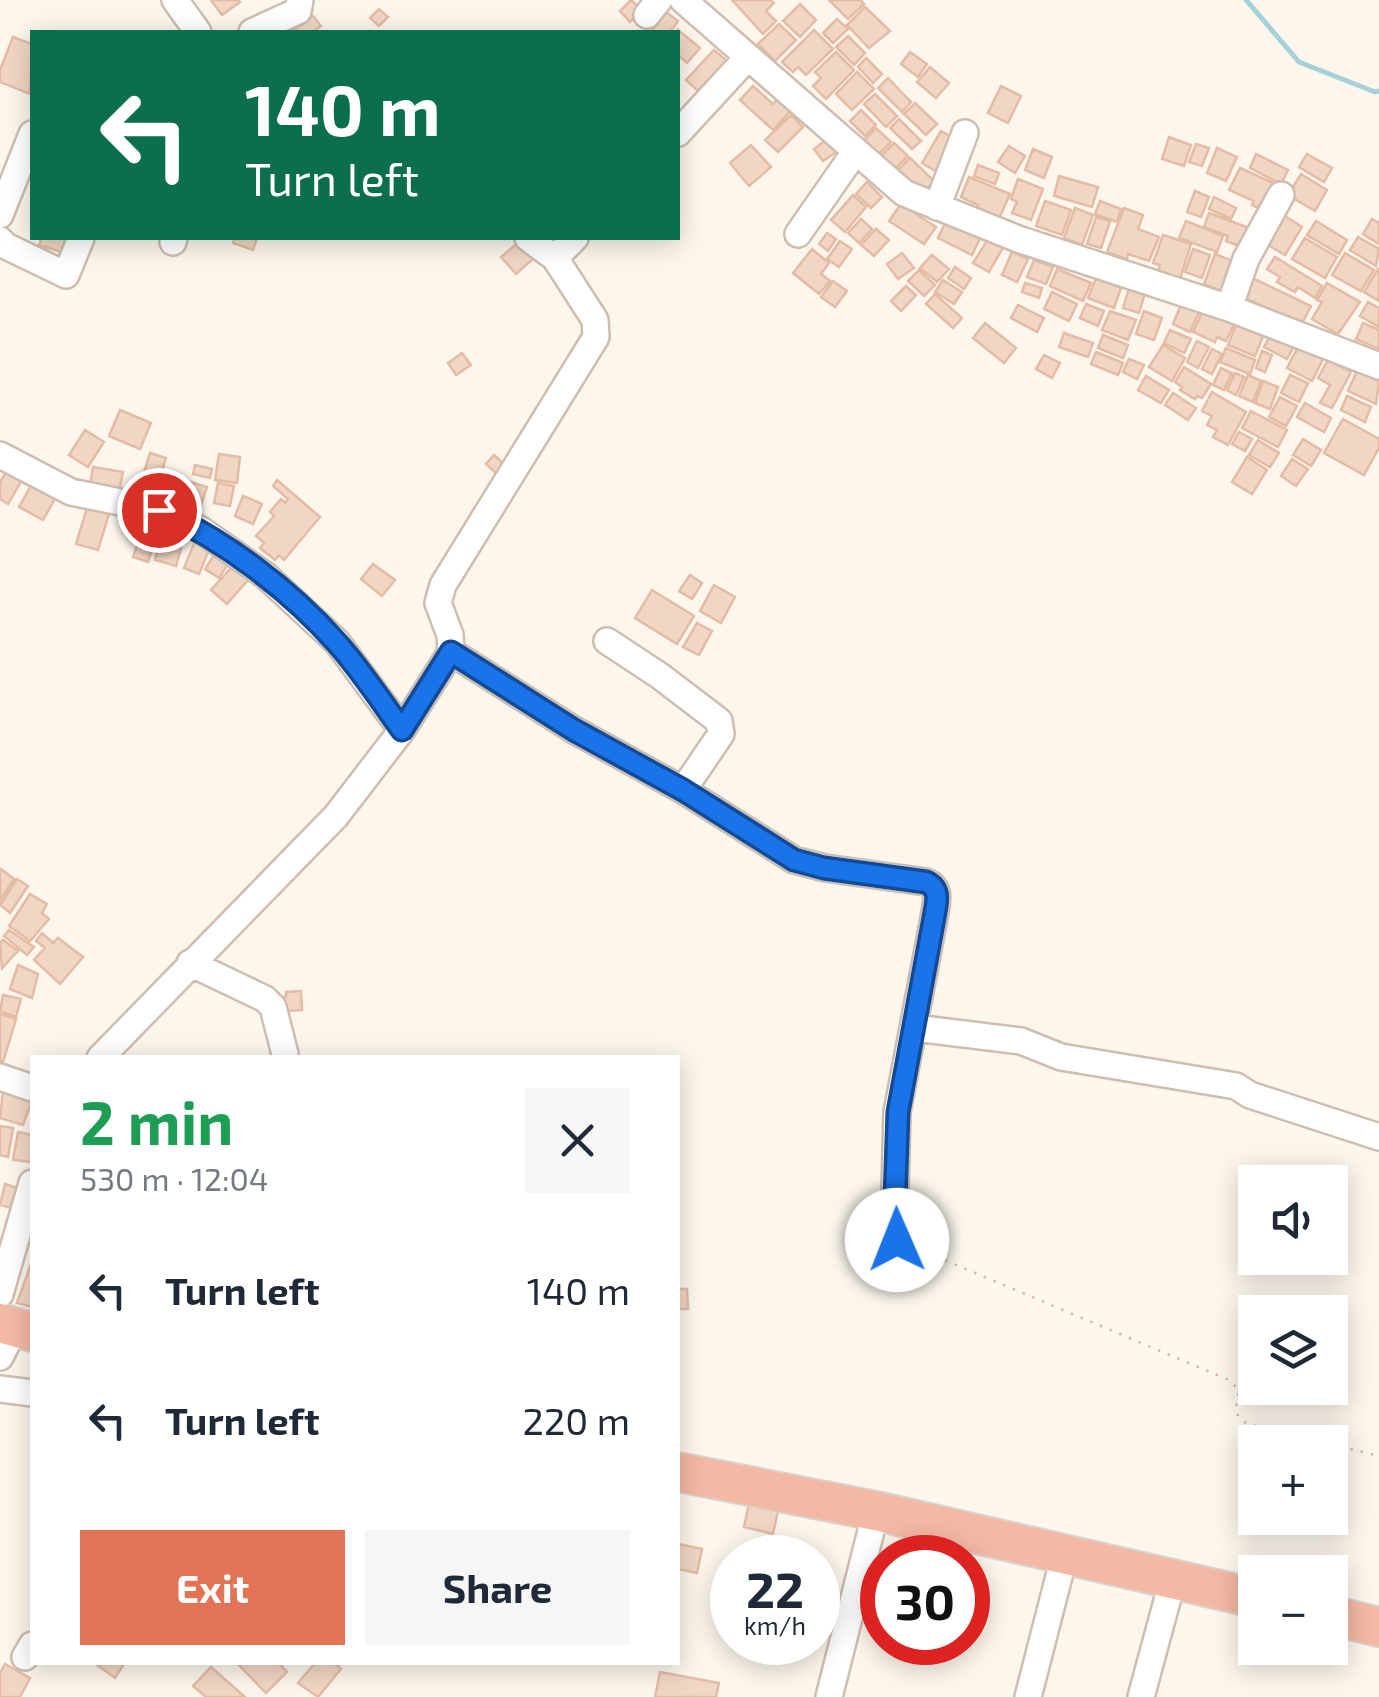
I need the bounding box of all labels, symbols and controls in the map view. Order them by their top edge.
text: 140 m [245,66,441,150]
icon: left [80,70,210,200]
text: Turn left [245,151,419,205]
pin [117,468,202,553]
icon: arrive [132,483,187,538]
text: 2 min [80,1085,233,1157]
button: close [525,1088,630,1193]
text: 530 m · 12:04 [80,1159,268,1197]
map controls [1238,1165,1348,1665]
button: sound [1238,1165,1348,1275]
position arrow [845,1188,949,1292]
icon: left [80,1263,135,1318]
text: Turn left [165,1267,320,1313]
text: 140 m [527,1267,630,1313]
button: layers [1238,1295,1348,1405]
icon: left [80,1393,135,1448]
text: Turn left [165,1397,320,1443]
text: 220 m [523,1397,630,1443]
button: + [1238,1425,1348,1535]
button: Exit [80,1530,345,1645]
button: Share [365,1530,630,1645]
speed limit sign: 30 [860,1535,990,1665]
button: − [1238,1555,1348,1665]
text: 22 [746,1558,804,1618]
text: km/h [744,1610,806,1640]

